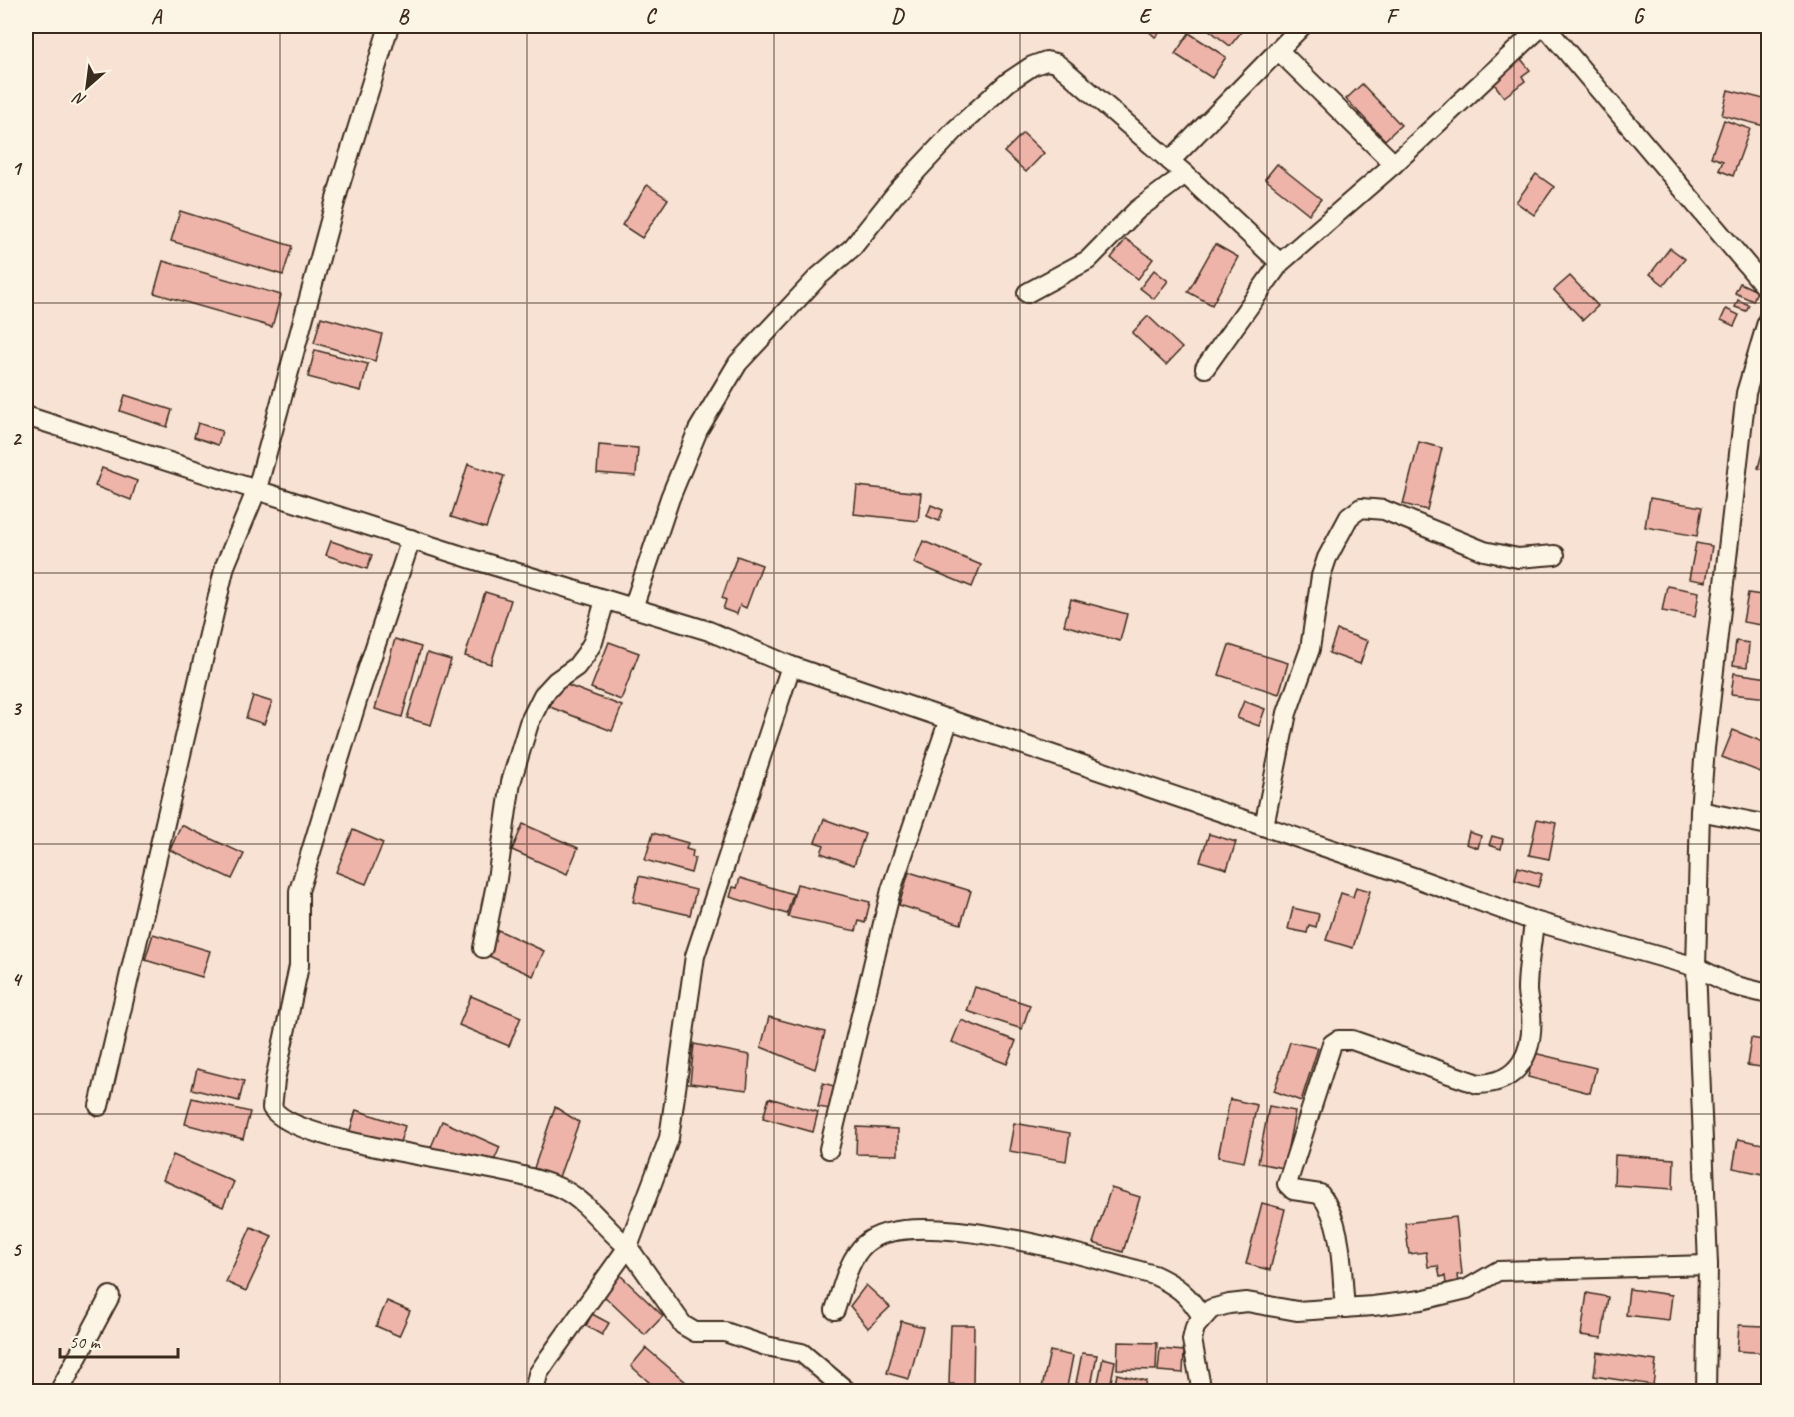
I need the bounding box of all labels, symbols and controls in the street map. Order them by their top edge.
text: A [151,4,163,29]
text: B [398,4,410,29]
text: C [645,4,657,29]
text: D [891,4,905,29]
text: E [1139,4,1153,29]
text: F [1386,4,1400,29]
text: G [1633,4,1646,29]
north arrow [57,57,117,117]
text: N [69,87,89,111]
text: 1 [12,156,23,181]
text: 2 [12,426,23,451]
text: 3 [12,696,23,721]
text: 4 [12,967,24,992]
text: 5 [12,1237,23,1262]
scale bar [60,1321,178,1359]
text: 50 m [69,1331,102,1353]

